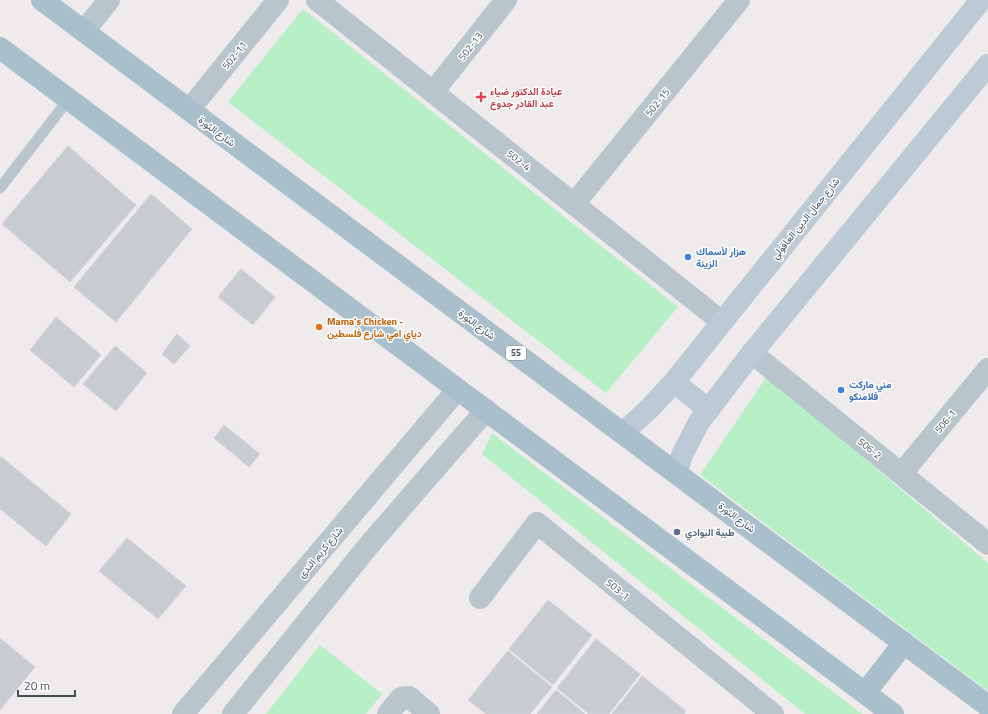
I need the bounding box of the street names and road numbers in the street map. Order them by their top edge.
street label: 502-13 [455,29,486,64]
street label: 502-11 [218,38,250,73]
street label: 502-15 [641,85,674,120]
street label: شارع الثورة [195,113,238,150]
street label: 502-4 [504,146,534,175]
street label: شارع جمال الدين العاقولي [768,174,844,263]
street label: شارع الثورة [455,306,498,343]
road number: 55 [506,346,526,360]
street label: 506-1 [931,406,960,436]
street label: 506-2 [855,434,885,463]
street label: شارع الثورة [715,499,758,536]
street label: شارع كريم الندى [294,523,347,581]
street label: 503-1 [603,575,633,604]

